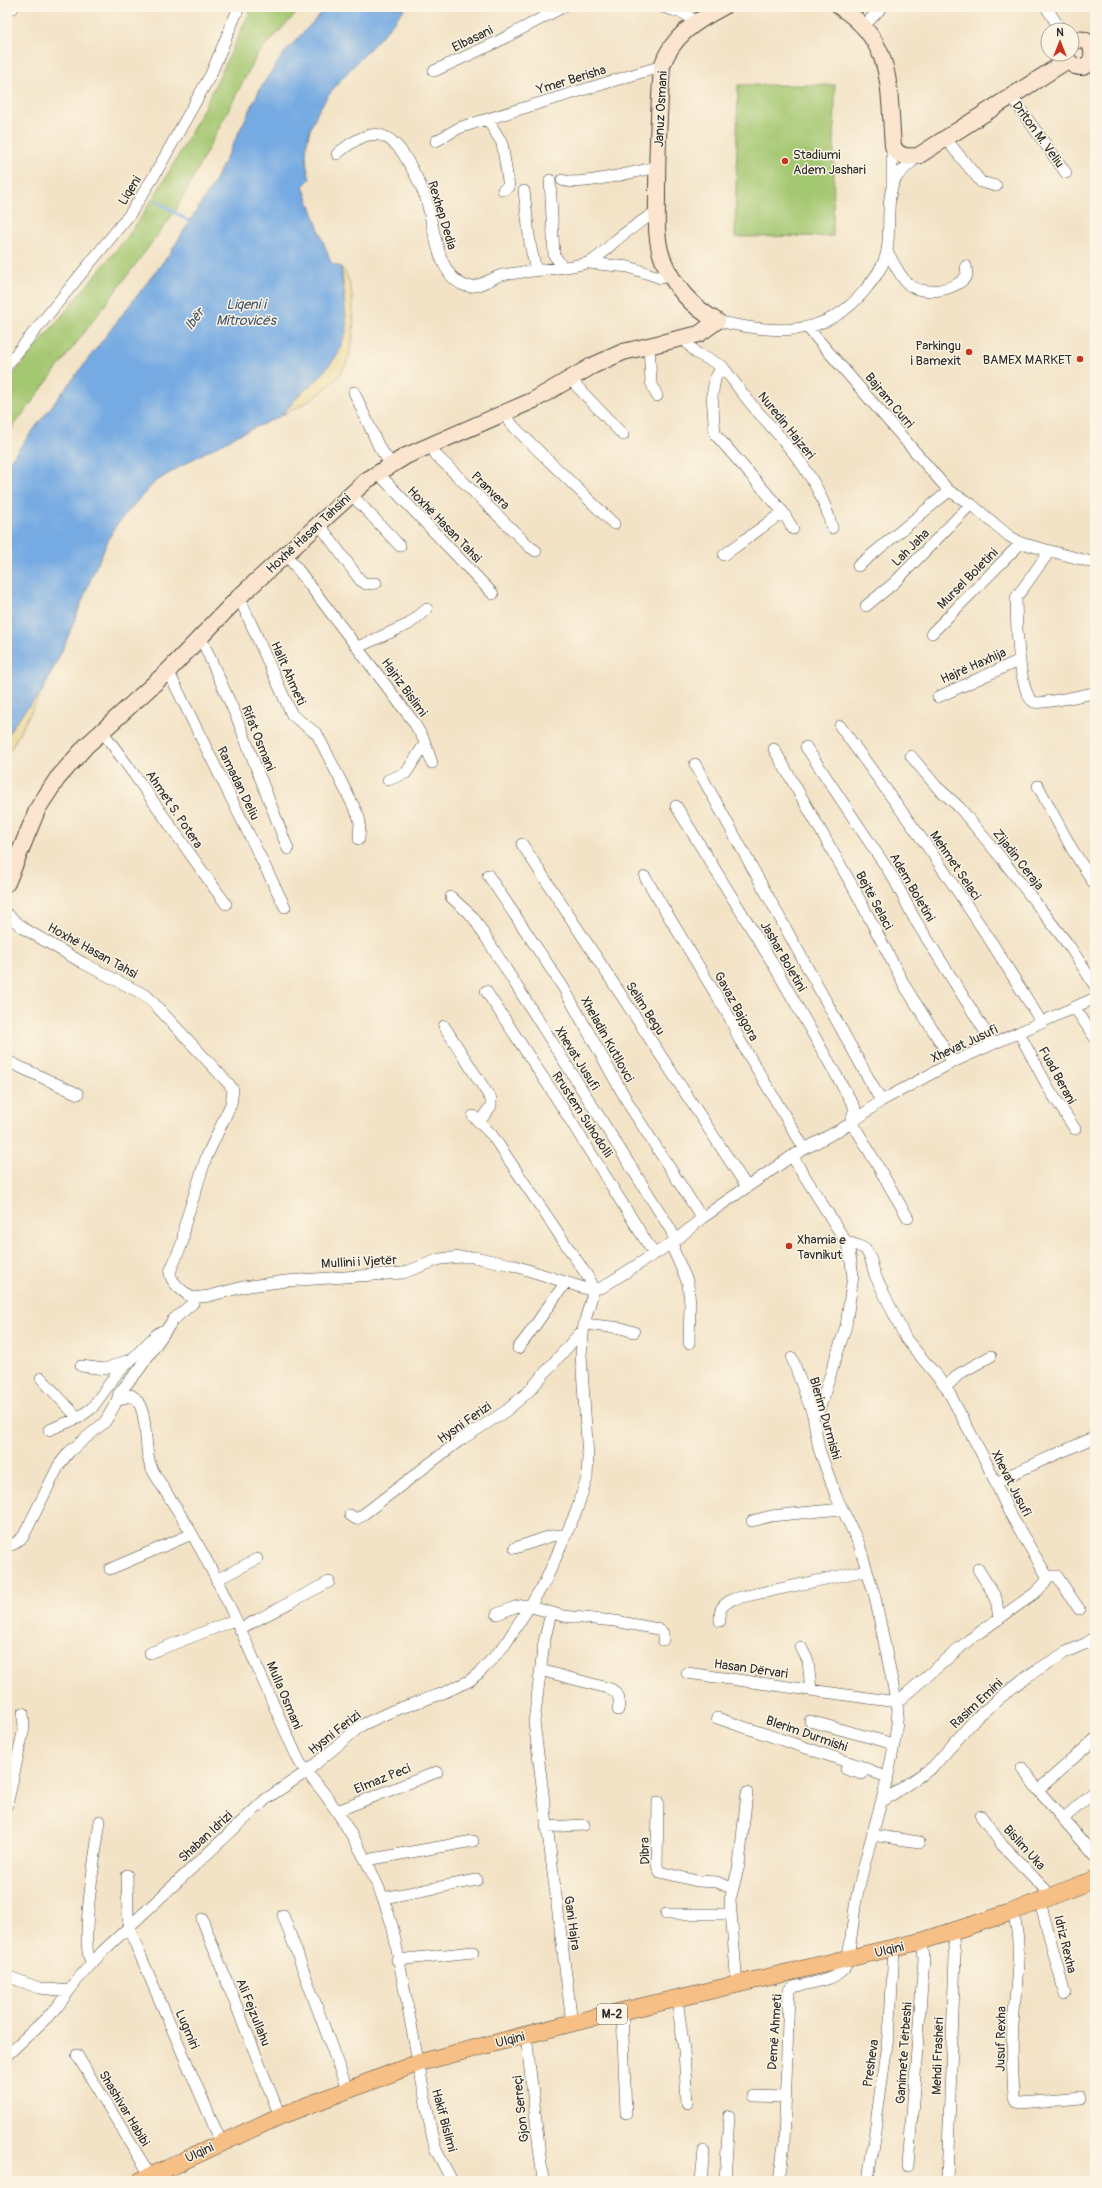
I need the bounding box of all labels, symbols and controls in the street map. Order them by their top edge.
street label: Elbasani [449,22,495,56]
north arrow [1040,22,1080,62]
text: N [1056,26,1064,39]
street label: Ymer Berisha [534,62,608,98]
street label: Januz Osmani [651,71,671,148]
street label: Driton M. Veliu [1009,98,1068,171]
place label: Stadiumi Adem Jashari [793,147,866,178]
marker: Stadiumi Adem Jashari [780,156,790,166]
street label: Liqeni [115,173,145,208]
street label: Rexhep Dedia [424,179,460,252]
water label: Liqeni i Mitrovicës [216,296,278,329]
water label: Ibër [181,303,209,334]
place label: Parkingu i Bamexit [910,338,962,369]
marker: Parkingu i Bamexit [964,347,974,357]
place label: BAMEX MARKET [983,352,1072,368]
marker: BAMEX MARKET [1075,354,1085,364]
street label: Bajram Curri [861,370,917,432]
street label: Nuredin Hajzeri [754,389,818,463]
street label: Pranvera [468,468,513,513]
street label: Hoxhë Hasan Tahsi [404,483,485,566]
street label: Hoxhë Hasan Tahsini [263,491,354,577]
street label: Lah Jaha [889,526,933,570]
street label: Mursel Boletini [934,545,1002,613]
street label: Halit Ahmeti [267,639,309,708]
street label: Hajrë Haxhija [938,644,1009,688]
street label: Hajriz Bislimi [378,655,431,720]
street label: Rifat Osmani [238,703,278,773]
street label: Ramadan Deliu [213,744,263,823]
street label: Ahmet S. Potera [142,768,206,851]
street label: Zijadin Ceraja [989,826,1047,893]
street label: Mehmet Selaci [926,828,984,903]
street label: Adem Boletini [886,850,938,925]
street label: Bejtë Selaci [852,869,896,932]
street label: Jashar Boletini [757,918,810,995]
street label: Hoxhë Hasan Tahsi [45,920,140,982]
street label: Gavaz Bajgora [711,969,762,1044]
street label: Selim Begu [622,979,668,1038]
street label: Xheladin Kutllovci [577,994,637,1085]
street label: Xhevat Jusufi [928,1021,1001,1066]
street label: Xhevat Jusufi [551,1024,603,1094]
street label: Fuad Berani [1035,1044,1079,1107]
street label: Rrustem Suhodolli [548,1069,616,1161]
place label: Xhamia e Tavnikut [797,1232,846,1263]
marker: Xhamia e Tavnikut [784,1241,794,1251]
street label: Mullini i Vjetër [321,1252,398,1272]
street label: Blerim Durmishi [806,1375,844,1461]
street label: Hysni Ferizi [435,1398,495,1447]
street label: Xhevat Jusufi [988,1448,1035,1519]
street label: Hasan Dërvari [713,1656,789,1682]
street label: Mulla Osmani [263,1659,305,1732]
street label: Rasim Emini [947,1675,1006,1732]
street label: Hysni Ferizi [305,1707,364,1758]
street label: Blerim Durmishi [764,1713,850,1755]
street label: Elmaz Peci [352,1760,413,1797]
street label: Shaban Idrizi [175,1808,236,1866]
street label: Bislim Uka [1000,1822,1049,1873]
street label: Dibra [637,1837,653,1865]
street label: Gani Hajra [560,1895,584,1951]
street label: Idriz Rexha [1050,1914,1080,1975]
street label: Ulqini [873,1939,905,1961]
street label: Ali Fejzullahu [232,1976,274,2049]
street label: Demë Ahmeti [764,1994,786,2070]
street label: Ganimete Tërbeshi [892,2002,916,2105]
road number: M-2 [597,2004,627,2024]
street label: Jusuf Rexha [992,2006,1010,2072]
street label: Lugmiri [172,2007,202,2051]
street label: Mehdi Frashëri [929,2017,947,2095]
street label: Ulqini [494,2029,527,2051]
street label: Presheva [860,2038,882,2088]
street label: Shashivar Habibi [95,2068,153,2149]
street label: Gjon Serreçi [510,2075,532,2143]
street label: Hakif Bislimi [428,2087,460,2154]
street label: Ulqini [183,2139,216,2166]

